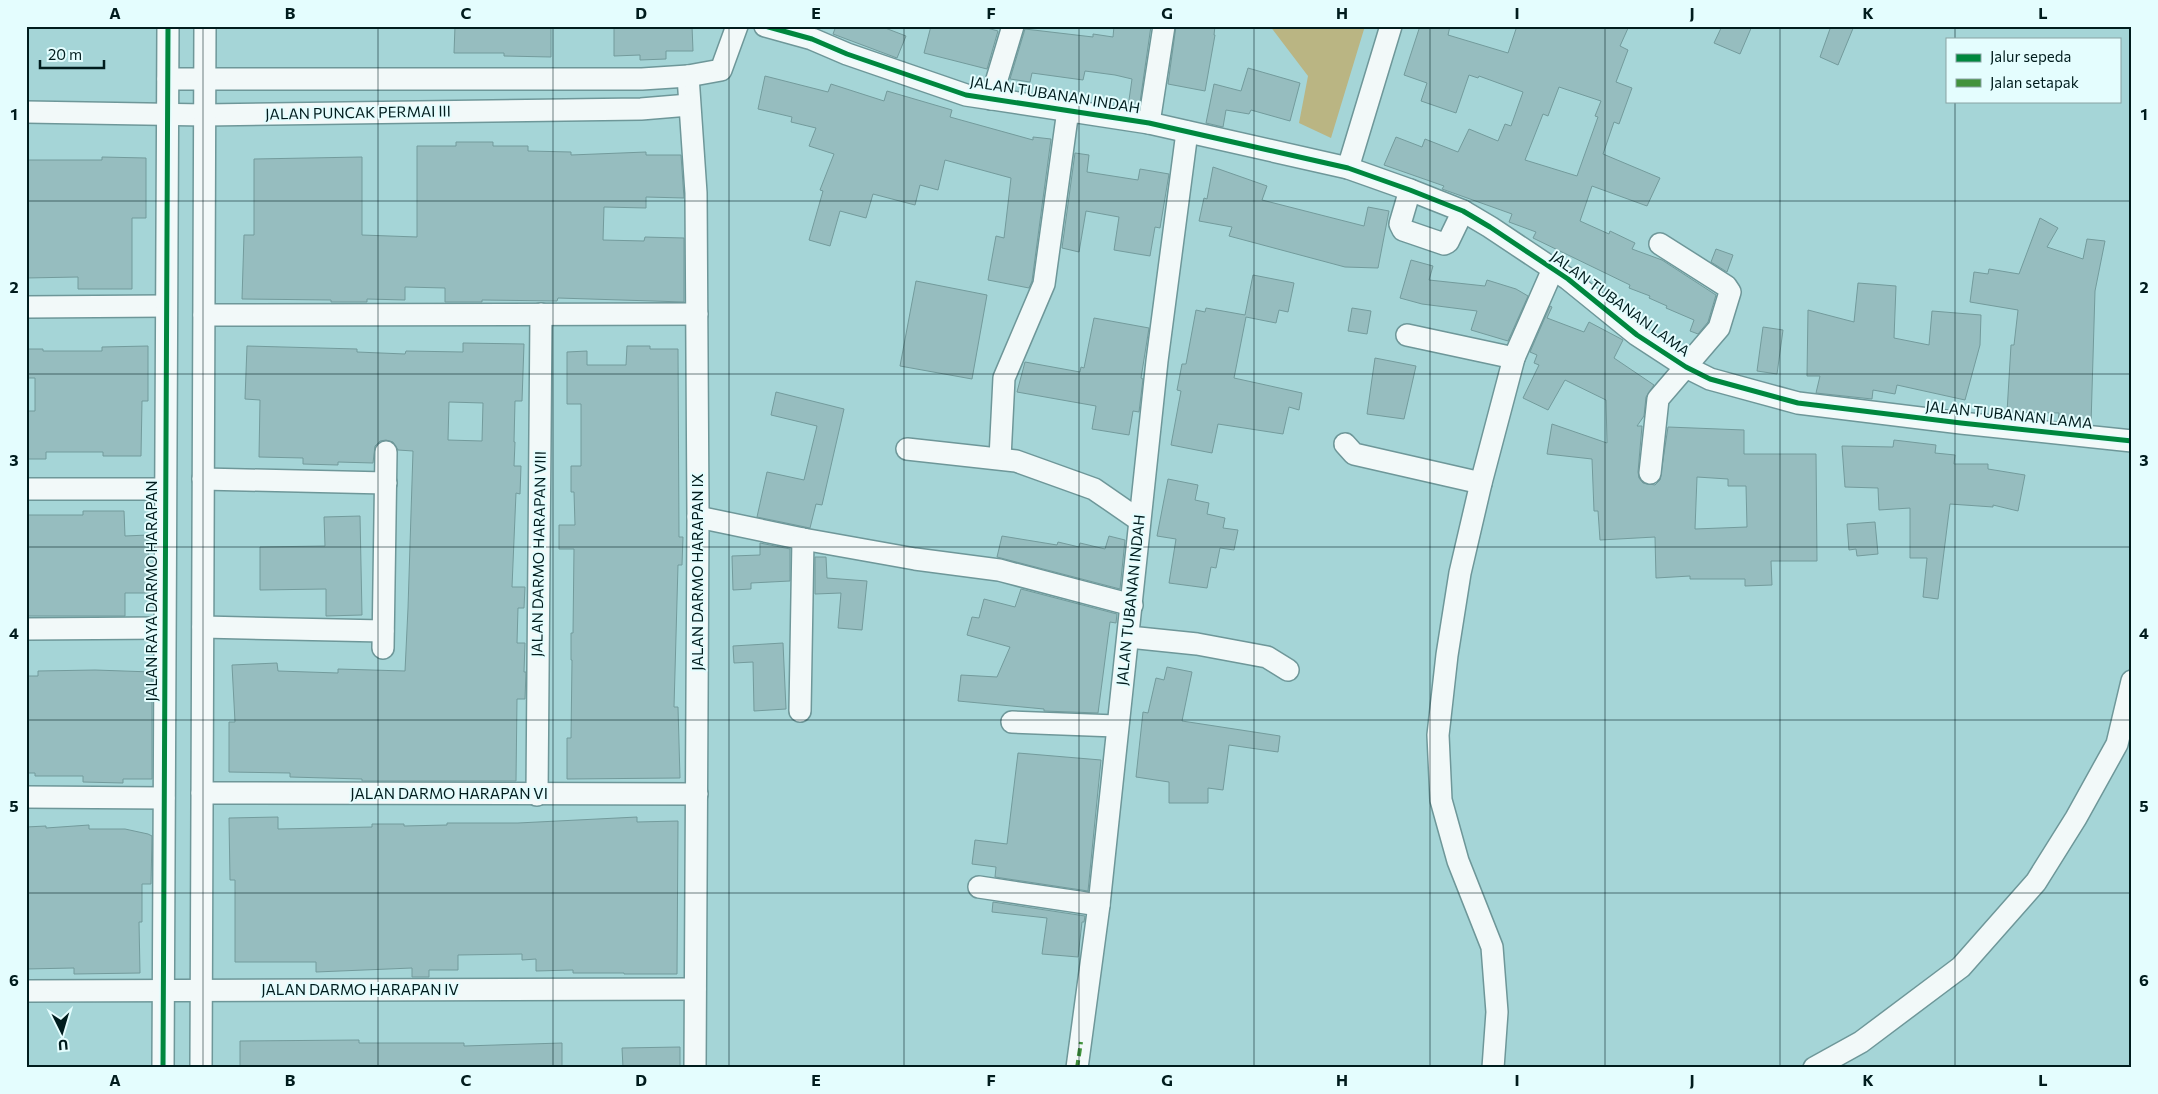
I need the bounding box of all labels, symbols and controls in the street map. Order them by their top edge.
text: A [109,3,121,22]
text: B [285,3,296,22]
text: C [461,3,472,22]
text: D [635,3,647,22]
text: E [811,3,821,22]
text: F [986,3,996,22]
text: G [1161,3,1173,22]
text: H [1336,3,1348,22]
text: I [1514,3,1520,22]
text: J [1689,3,1695,22]
text: K [1862,3,1874,22]
text: L [2038,3,2048,22]
scale bar [40,38,104,70]
legend [1946,38,2120,102]
text: 20 m [48,45,82,63]
text: Jalur sepeda [1990,47,2071,65]
street label: JALAN TUBANAN INDAH [969,72,1141,116]
text: Jalan setapak [1990,73,2079,91]
street label: JALAN PUNCAK PERMAI III [265,101,451,123]
text: 1 [10,104,18,123]
text: 1 [2140,104,2148,123]
street label: JALAN TUBANAN LAMA [1547,247,1694,360]
text: 2 [9,277,19,296]
text: 2 [2139,277,2149,296]
street label: JALAN TUBANAN LAMA [1925,396,2094,432]
text: 3 [9,450,19,469]
text: 3 [2139,450,2149,469]
street label: JALAN DARMO HARAPAN VIII [527,451,549,657]
street label: JALAN DARMO HARAPAN IX [688,473,706,671]
street label: JALAN RAYA DARMO HARAPAN [142,480,160,702]
street label: JALAN TUBANAN INDAH [1112,513,1148,686]
text: 4 [9,623,19,642]
text: 4 [2139,623,2149,642]
street label: JALAN DARMO HARAPAN VI [350,784,548,802]
text: 5 [9,796,19,815]
text: 5 [2139,796,2149,815]
text: 6 [9,970,19,989]
text: 6 [2139,970,2149,989]
street label: JALAN DARMO HARAPAN IV [261,980,459,998]
north arrow [38,1006,88,1056]
text: U [57,1037,69,1054]
text: A [109,1070,121,1089]
text: B [285,1070,296,1089]
text: C [461,1070,472,1089]
text: D [635,1070,647,1089]
text: E [811,1070,821,1089]
text: F [986,1070,996,1089]
text: G [1161,1070,1173,1089]
text: H [1336,1070,1348,1089]
text: I [1514,1070,1520,1089]
text: J [1689,1070,1695,1089]
text: K [1862,1070,1874,1089]
text: L [2038,1070,2048,1089]

